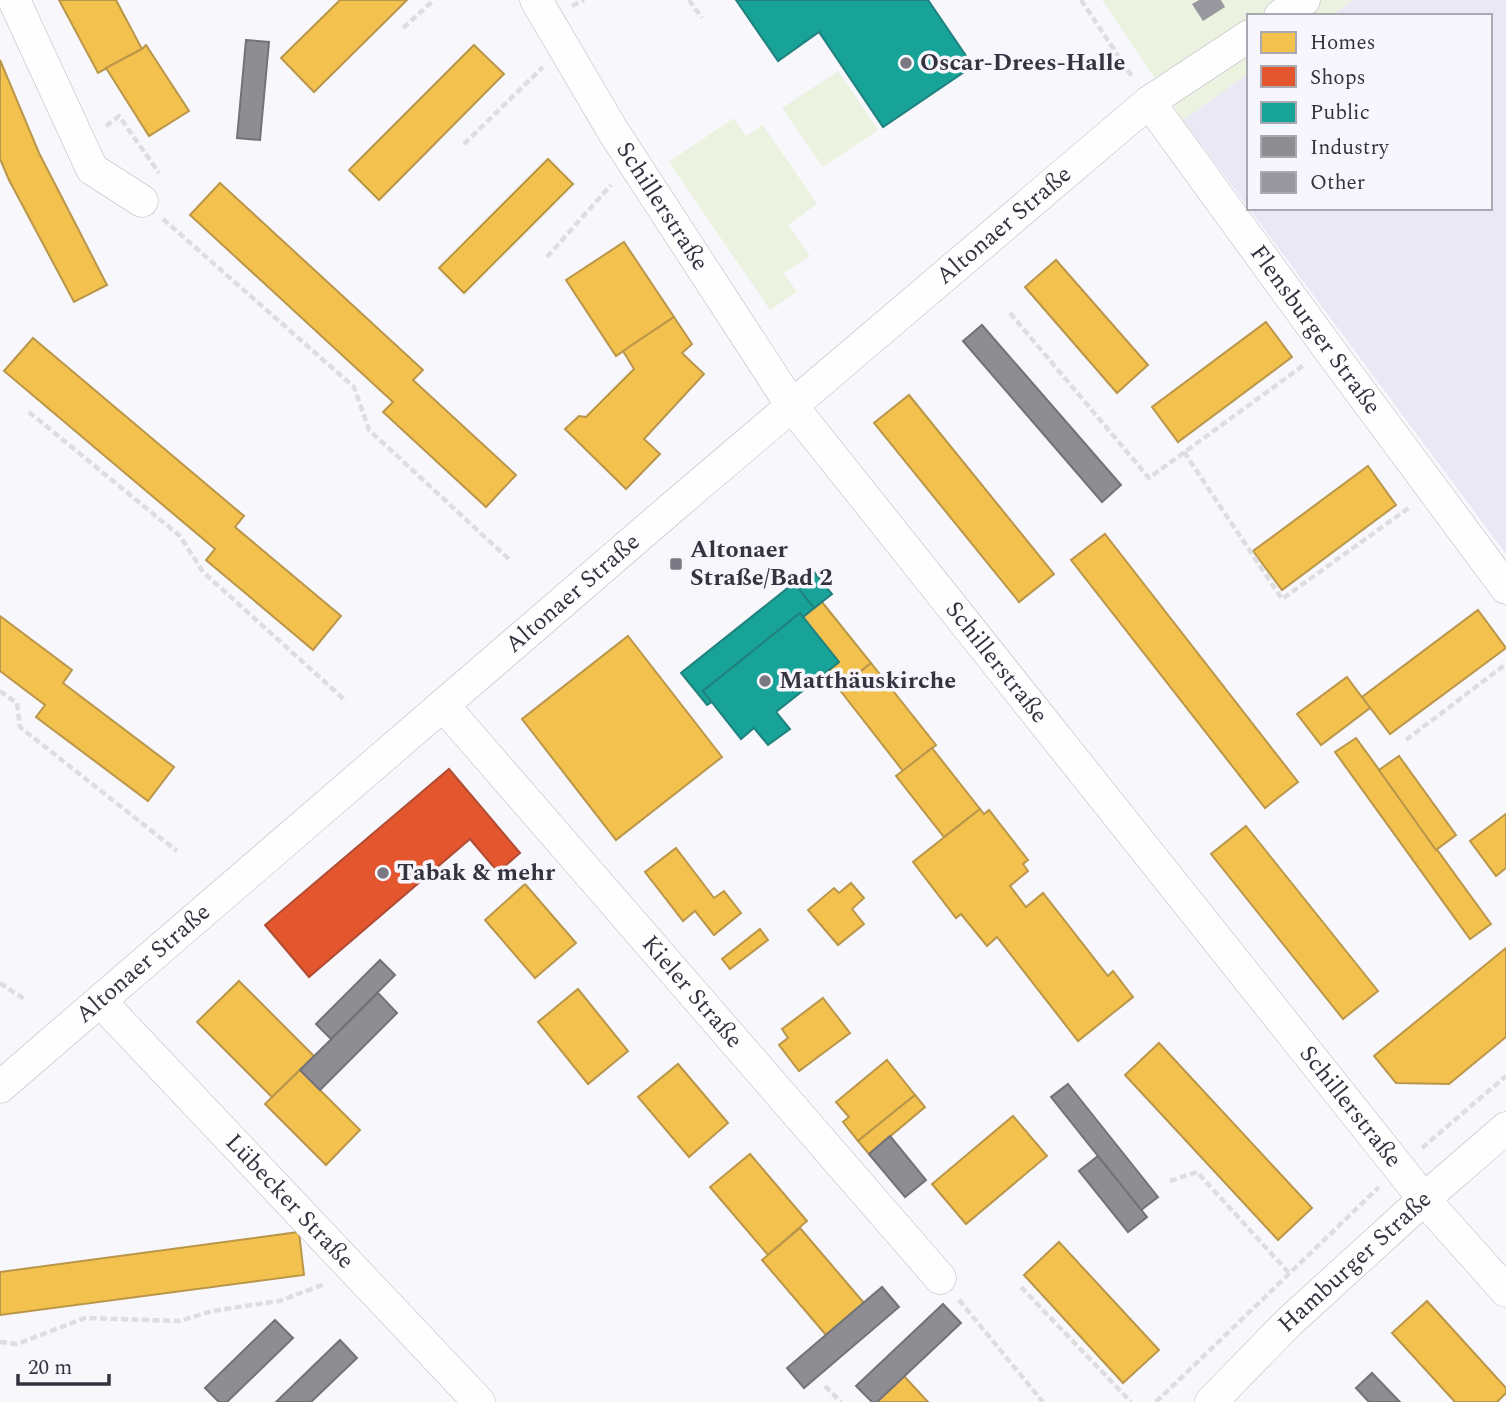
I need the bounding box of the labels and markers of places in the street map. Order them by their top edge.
place label: Oscar-Drees-Halle [920,45,1125,81]
marker: Oscar-Drees-Halle [898,55,914,71]
place label: Altonaer Straße/Bad 2 [690,532,833,596]
marker: Altonaer Straße/Bad 2 [668,556,684,572]
place label: Matthäuskirche [779,663,956,699]
marker: Matthäuskirche [757,673,773,689]
place label: Tabak & mehr [397,855,556,891]
marker: Tabak & mehr [375,865,391,881]

